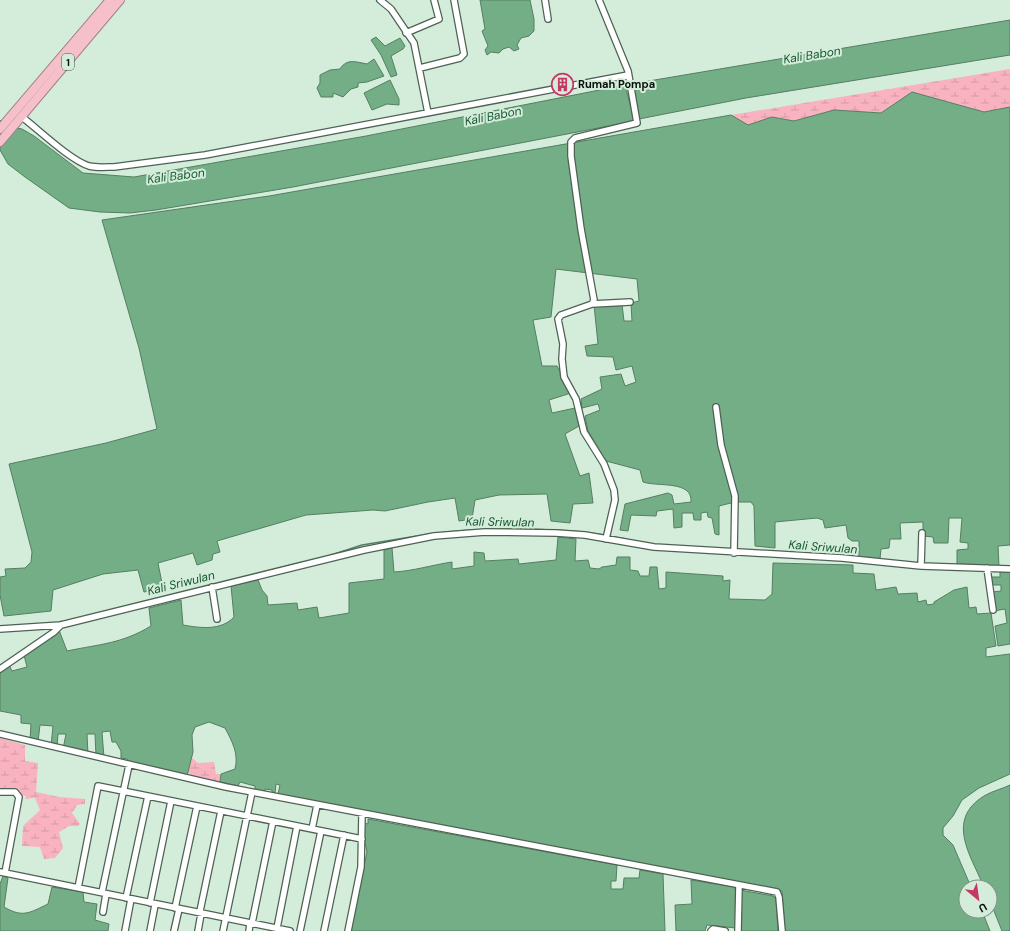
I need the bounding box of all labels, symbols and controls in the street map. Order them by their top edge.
water label: Kali Babon [782,43,842,67]
road number: 1 [62,54,74,70]
building icon: Rumah Pompa [549,71,575,97]
place label: Rumah Pompa [578,77,655,91]
water label: Kali Babon [463,103,523,129]
water label: Kali Babon [146,165,206,187]
water label: Kali Sriwulan [465,513,535,531]
water label: Kali Sriwulan [788,537,858,557]
water label: Kali Sriwulan [146,567,217,599]
north arrow [958,879,998,919]
text: U [976,900,990,916]

